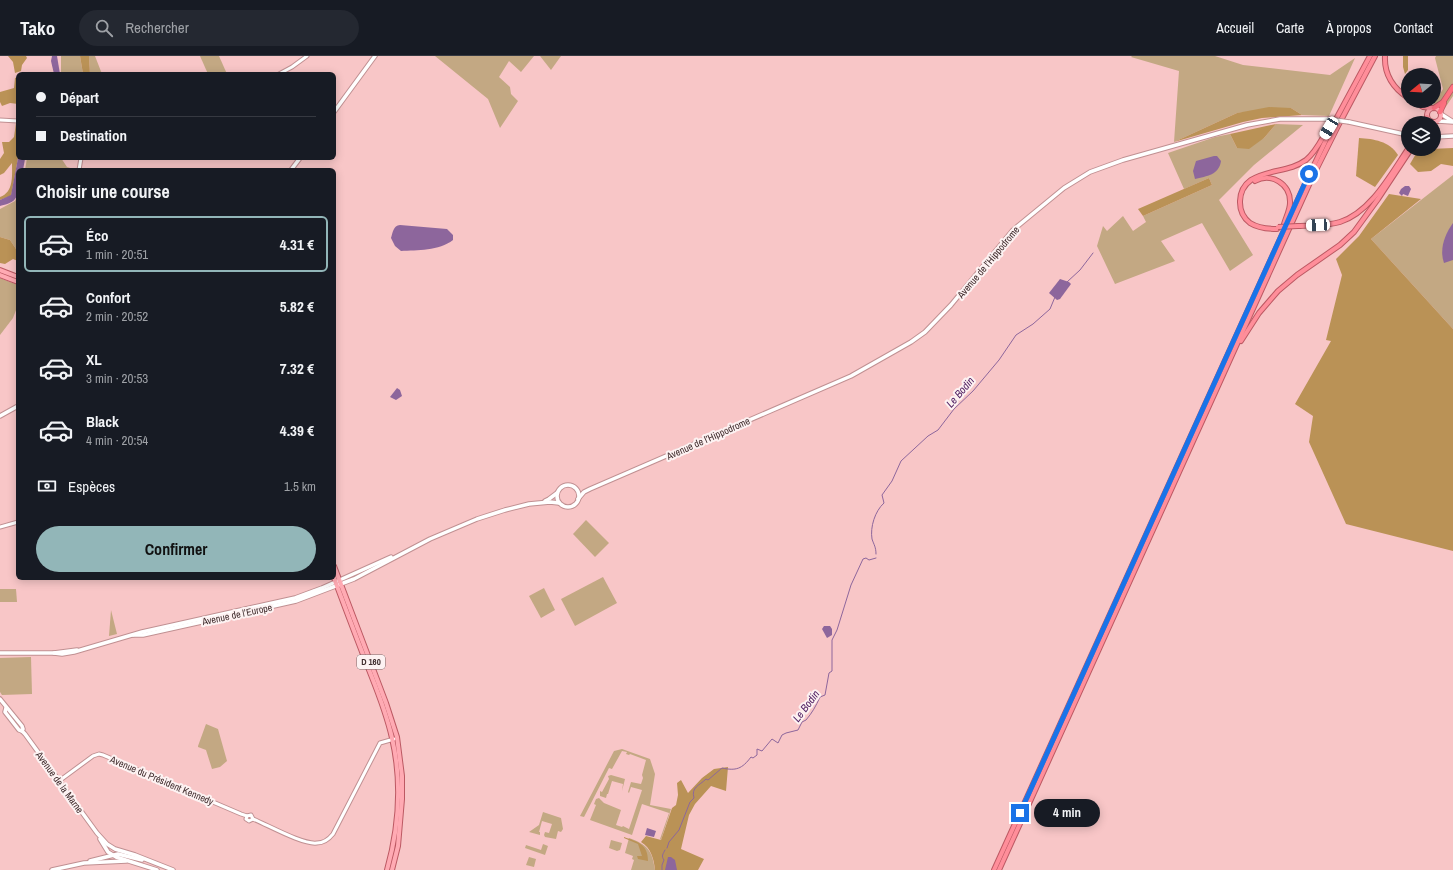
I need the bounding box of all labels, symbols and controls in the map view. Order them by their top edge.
search box [79,10,359,46]
text: Tako [20,15,55,41]
icon: search [93,17,115,39]
text: Rechercher [125,17,189,38]
text: Accueil [1216,19,1254,37]
text: Carte [1276,19,1304,37]
text: À propos [1326,19,1371,37]
text: Contact [1393,19,1433,37]
north arrow [1401,68,1441,108]
map controls [1401,68,1441,156]
text: Départ [60,87,99,108]
car [1318,115,1340,141]
button: layers [1401,116,1441,156]
text: Destination [60,125,127,146]
route start [1300,165,1318,183]
text: Choisir une course [36,179,170,204]
car [1306,218,1330,232]
street label: Avenue de l’Hippodrome [954,223,1023,302]
text: Éco [86,225,109,246]
icon: car [38,226,74,262]
text: 4.31 € [280,234,314,255]
text: 1 min · 20:51 [86,246,148,263]
text: Confort [86,287,130,308]
icon: car [38,288,74,324]
text: 5.82 € [280,296,314,317]
text: 2 min · 20:52 [86,308,148,325]
text: XL [86,349,102,370]
icon: car [38,350,74,386]
text: 7.32 € [280,358,314,379]
text: 3 min · 20:53 [86,370,148,387]
water label: Le Bodin [943,374,977,410]
text: Black [86,411,119,432]
icon: car [38,412,74,448]
street label: Avenue de l’Hippodrome [663,414,752,463]
text: 4.39 € [280,420,314,441]
text: 4 min · 20:54 [86,432,148,449]
icon: cash [36,475,58,497]
text: Espèces [68,476,115,497]
text: 1.5 km [284,478,316,495]
button: Confirmer [36,526,316,572]
street label: Avenue de l’Europe [200,601,274,628]
road number: D 160 [357,655,385,669]
water label: Le Bodin [790,687,822,725]
street label: Avenue de la Marne [32,748,87,816]
street label: Avenue du Président Kennedy [107,752,216,808]
callout: 4 min [1034,799,1100,827]
route end [1011,804,1029,822]
text: 4 min [1053,804,1081,821]

